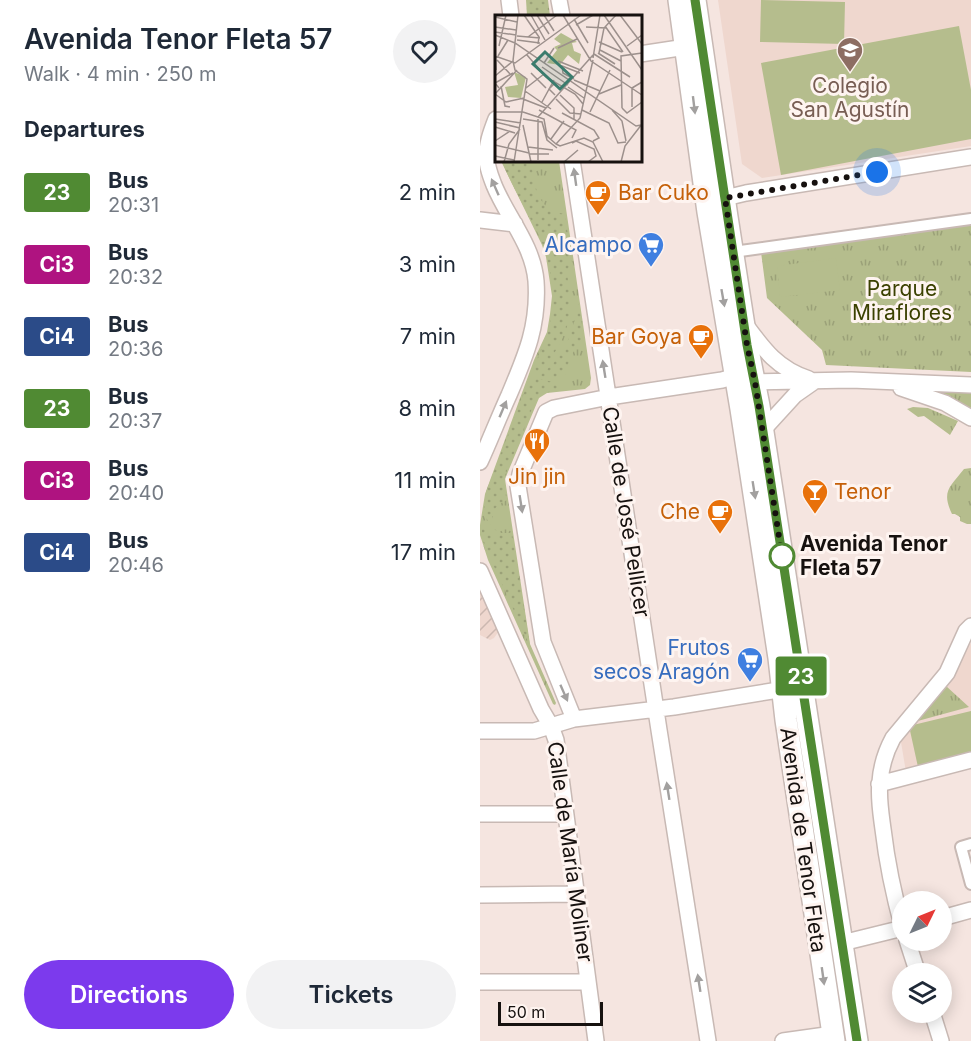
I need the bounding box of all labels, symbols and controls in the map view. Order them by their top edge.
inset map [495,15,642,162]
button: heart [393,20,456,83]
text: Avenida Tenor Fleta 57 [24,22,332,56]
school or university icon: Colegio San Agustín [835,35,865,73]
text: Walk · 4 min · 250 m [24,62,217,86]
place label: Colegio San Agustín [791,73,909,122]
one-way arrow [689,95,698,114]
text: Departures [24,116,145,142]
your location [862,157,892,187]
text: Bus [108,167,149,193]
one-way arrow [570,167,579,186]
one-way arrow [491,178,500,195]
cafe icon: Bar Cuko [583,178,613,216]
text: 2 min [399,179,456,205]
text: 23 [44,180,70,205]
place label: Bar Cuko [618,180,709,205]
text: 20:31 [108,193,159,217]
supermarket icon: Alcampo [636,230,666,268]
place label: Alcampo [545,232,632,257]
text: Bus [108,239,149,265]
text: 3 min [399,251,456,277]
text: Ci3 [40,252,74,277]
text: 20:32 [108,265,163,289]
park label: Parque Miraflores [852,276,952,325]
one-way arrow [718,288,727,307]
text: Bus [108,311,149,337]
cafe icon: Bar Goya [686,322,716,360]
text: 7 min [400,323,456,349]
text: Ci4 [39,324,75,349]
place label: Bar Goya [591,324,682,349]
text: 20:36 [108,337,163,361]
one-way arrow [600,360,609,379]
text: Bus [108,383,149,409]
text: 8 min [399,395,456,421]
text: 23 [44,396,70,421]
one-way arrow [498,399,508,417]
street label: Calle de José Pellicer [597,405,656,619]
text: 20:37 [108,409,162,433]
restaurant icon: Jin jin [522,426,552,464]
text: Bus [108,455,149,481]
place label: Jin jin [508,464,566,489]
text: 11 min [394,467,456,493]
text: Ci3 [40,468,74,493]
bar icon: Tenor [800,477,830,515]
place label: Tenor [834,479,891,504]
text: 20:40 [108,481,164,505]
one-way arrow [749,481,758,500]
one-way arrow [517,495,526,514]
cafe icon: Che [705,497,735,535]
place label: Che [660,499,700,524]
text: Bus [108,527,149,553]
place label: Avenida Tenor Fleta 57 [800,531,948,580]
text: 17 min [391,539,456,565]
text: Ci4 [39,540,75,565]
marker: Avenida Tenor Fleta 57 [769,543,795,569]
text: 20:46 [108,553,164,577]
place label: Frutos secos Aragón [593,635,730,684]
supermarket icon: Frutos secos Aragón [735,645,765,683]
line badge: 23 [774,656,828,696]
text: 23 [788,664,814,689]
one-way arrow [559,685,569,703]
street label: Avenida de Tenor Fleta [775,726,832,954]
street label: Calle de María Moliner [543,740,598,964]
one-way arrow [664,781,673,800]
north arrow [892,891,952,951]
map controls [892,891,952,1023]
button: Directions [24,960,234,1029]
button: Tickets [246,960,456,1029]
button: layers [892,963,952,1023]
one-way arrow [819,967,828,986]
one-way arrow [694,974,703,993]
scale bar [498,999,603,1026]
text: 50 m [507,1002,545,1022]

